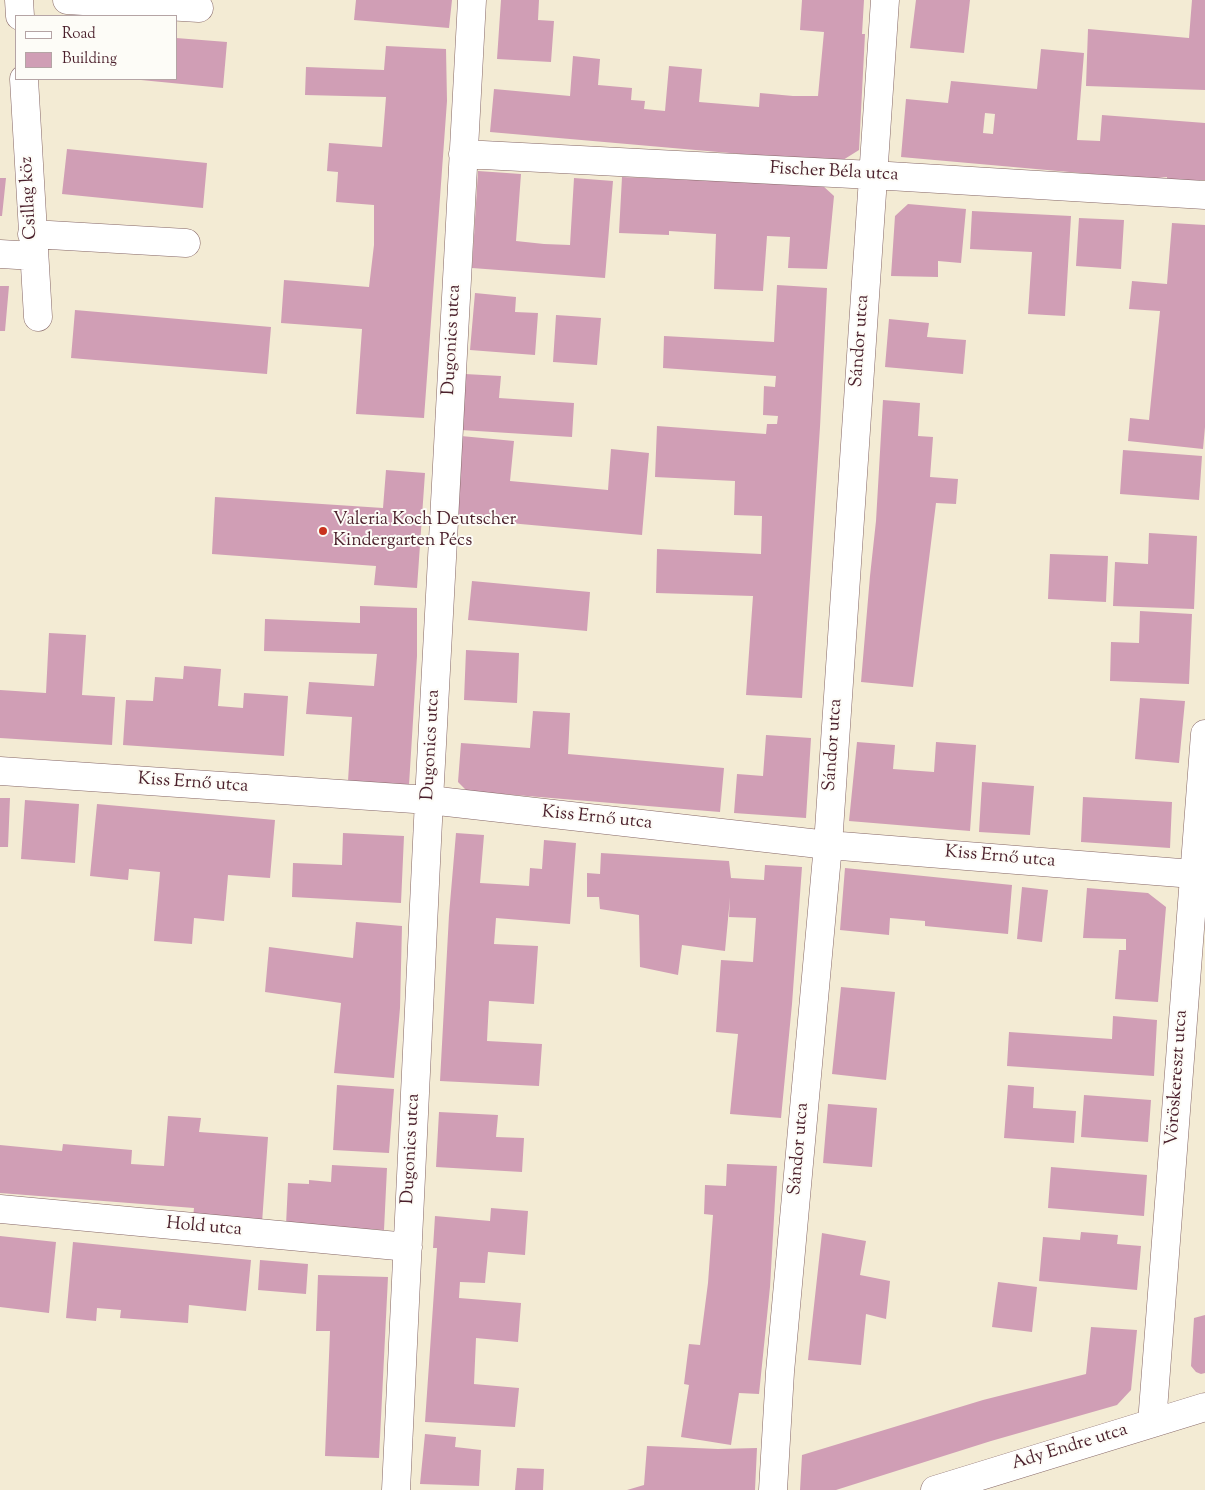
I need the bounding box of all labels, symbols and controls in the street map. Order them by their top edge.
legend [15,15,178,80]
text: Road [62,24,96,45]
text: Building [62,49,117,70]
street label: Csillag köz [17,156,43,240]
street label: Fischer Béla utca [769,159,899,187]
street label: Dugonics utca [439,284,467,396]
street label: Sándor utca [847,294,875,388]
place label: Valeria Koch Deutscher Kindergarten Pécs [333,510,516,552]
marker: Valeria Koch Deutscher Kindergarten Pécs [317,525,329,537]
street label: Dugonics utca [418,689,446,801]
street label: Sándor utca [820,698,848,792]
street label: Kiss Ernő utca [137,769,249,799]
street label: Kiss Ernő utca [541,802,653,836]
street label: Kiss Ernő utca [944,842,1056,874]
street label: Vöröskereszt utca [1162,1009,1194,1147]
street label: Dugonics utca [398,1093,426,1205]
street label: Sándor utca [785,1102,815,1196]
street label: Hold utca [165,1214,243,1242]
street label: Ady Endre utca [1010,1420,1130,1476]

